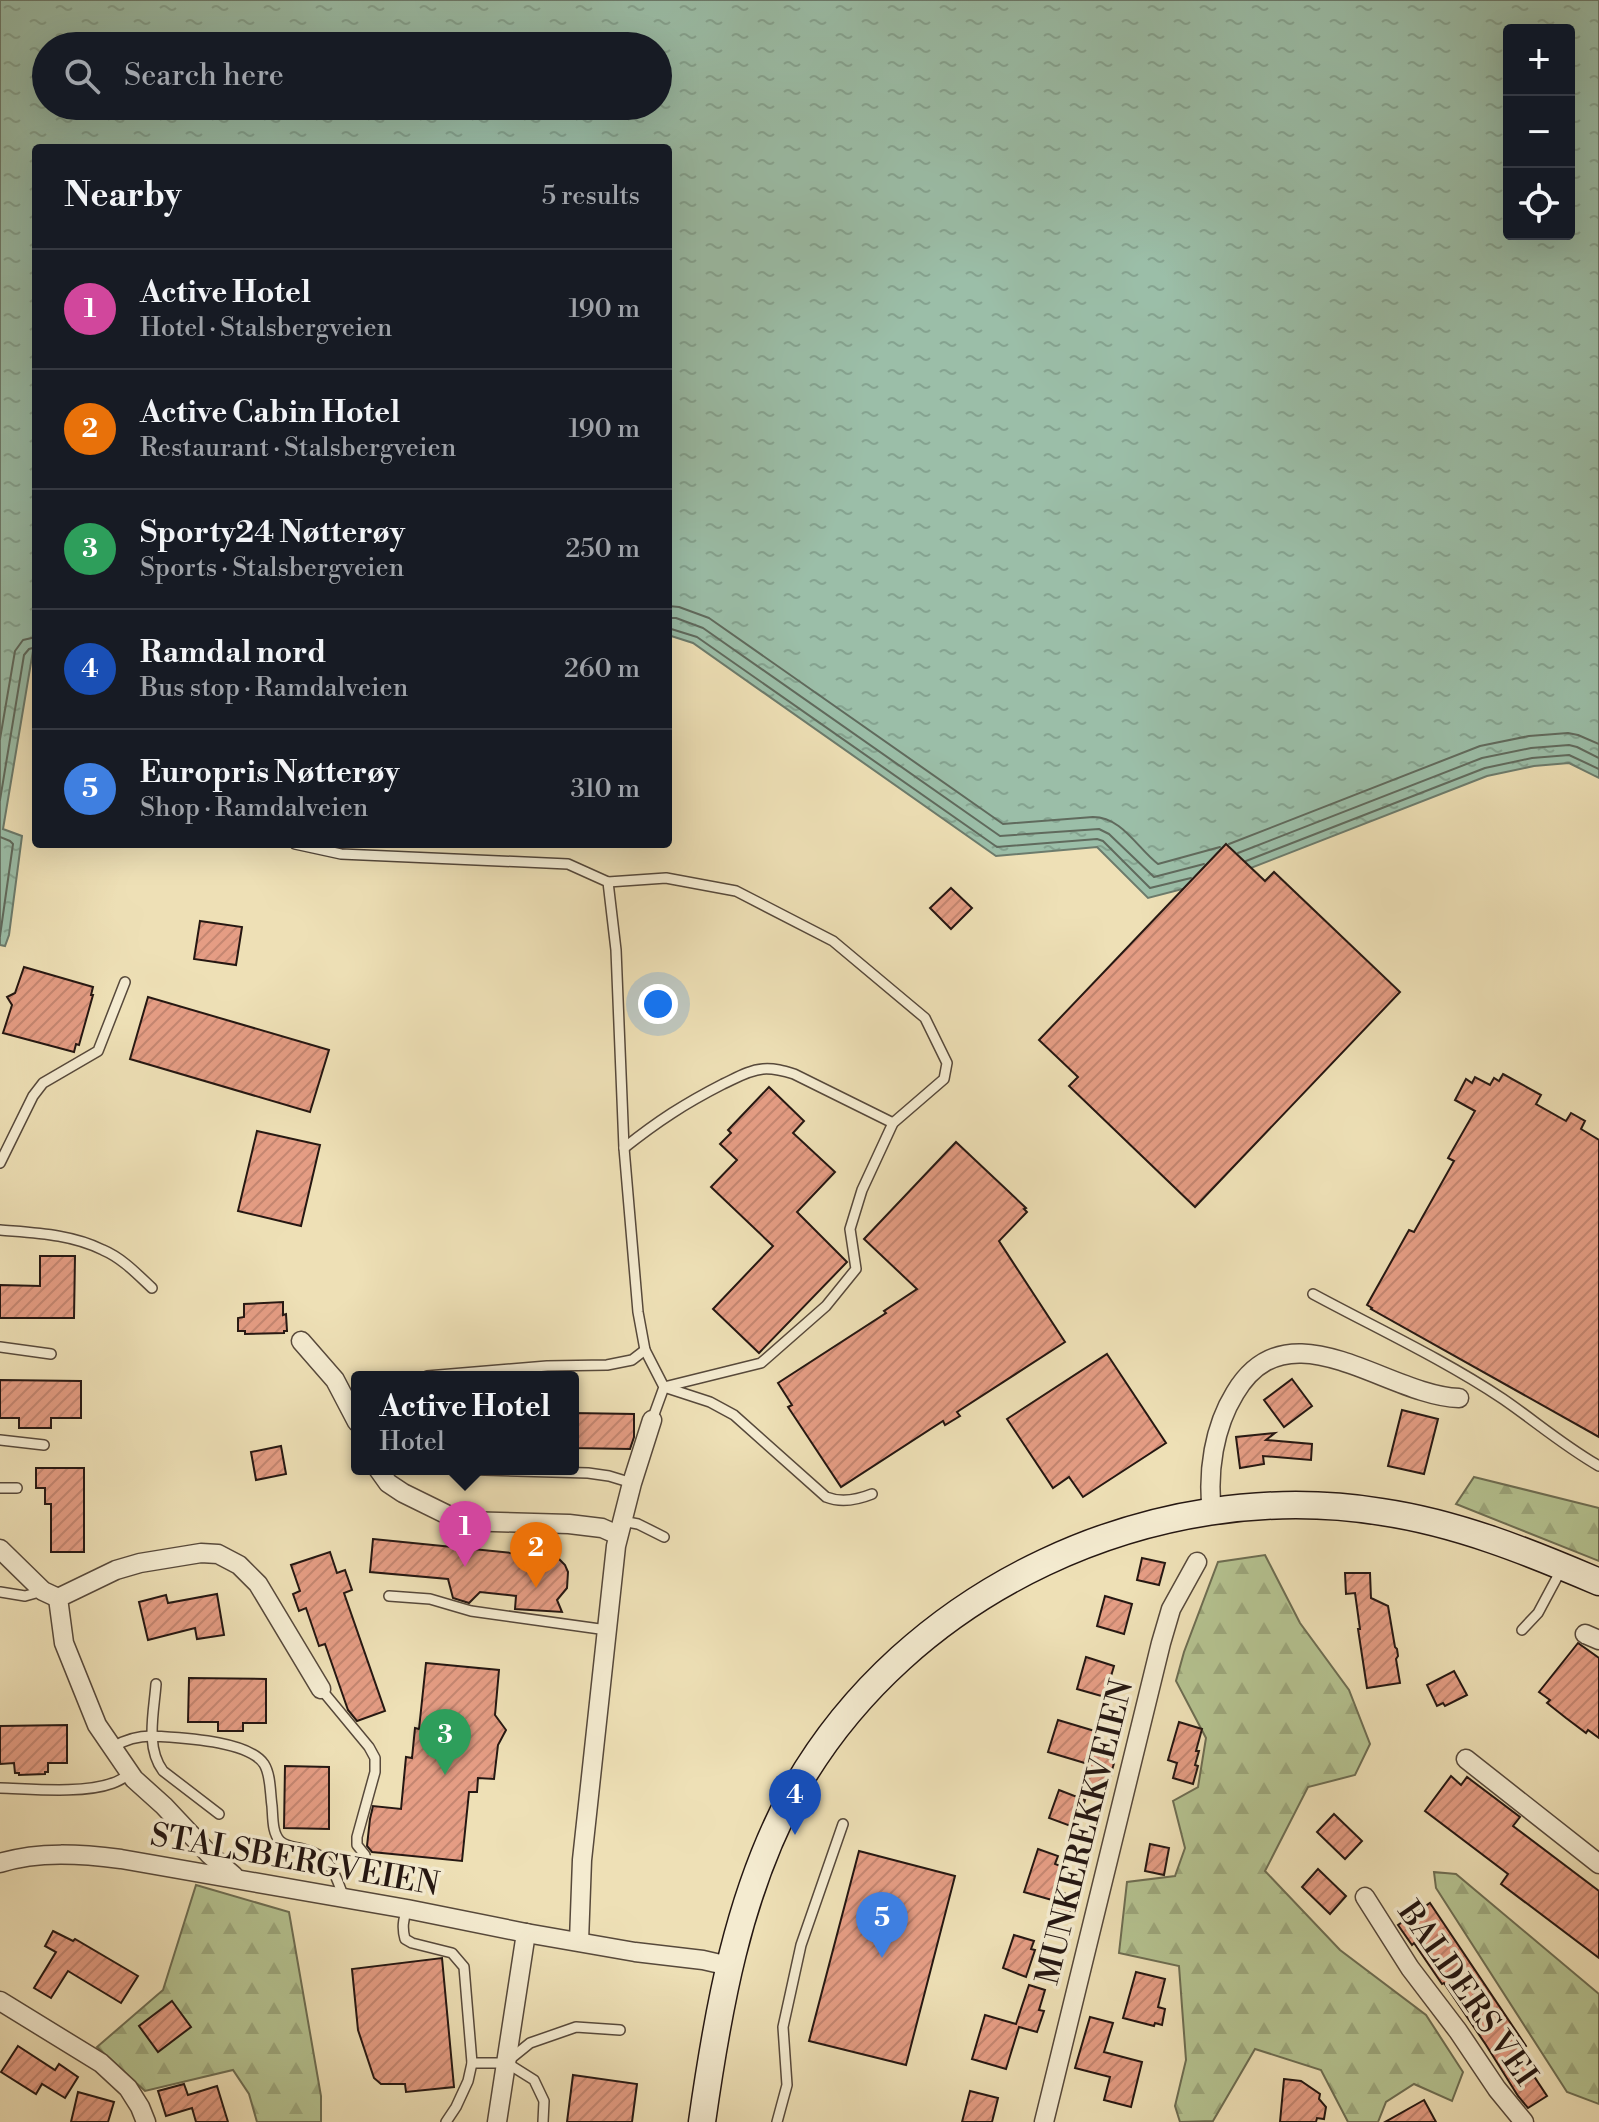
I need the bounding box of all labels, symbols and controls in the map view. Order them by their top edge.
map controls [1503,24,1575,240]
button: + [1503,24,1575,96]
search box [32,32,672,120]
icon: search [60,54,104,98]
text: Search here [124,57,284,95]
button: − [1503,96,1575,168]
button: locate [1503,168,1575,240]
text: Nearby [64,175,182,217]
text: 5 results [542,180,640,212]
text: Active Hotel [140,274,311,312]
text: 1 [84,293,96,325]
text: 190 m [569,293,640,325]
text: Hotel · Stalsbergveien [140,312,392,344]
text: Active Cabin Hotel [140,394,400,432]
text: 2 [82,413,98,445]
text: 190 m [569,413,640,445]
text: Restaurant · Stalsbergveien [140,432,456,464]
text: Sporty24 Nøtterøy [140,514,405,552]
text: 3 [82,533,98,565]
text: 250 m [565,533,640,565]
text: Sports · Stalsbergveien [140,552,404,584]
text: Ramdal nord [140,634,326,672]
text: 4 [81,653,99,685]
text: 260 m [564,653,640,685]
text: Bus stop · Ramdalveien [140,672,408,704]
text: Europris Nøtterøy [140,754,400,792]
text: 5 [82,773,98,805]
text: 310 m [571,773,640,805]
text: Shop · Ramdalveien [140,792,368,824]
your location [638,984,678,1024]
popup [351,1371,579,1475]
text: Active Hotel [380,1388,550,1426]
text: Hotel [380,1426,445,1458]
pin: 1 [439,1501,491,1567]
pin: 2 [510,1522,562,1588]
street label: MUNKEREKKVEIEN [1028,1676,1142,1989]
pin: 3 [419,1709,471,1775]
pin: 4 [769,1769,821,1835]
street label: STALSBERGVEIEN [147,1815,442,1905]
pin: 5 [856,1892,908,1958]
street label: BALDERS VEI [1388,1893,1545,2093]

